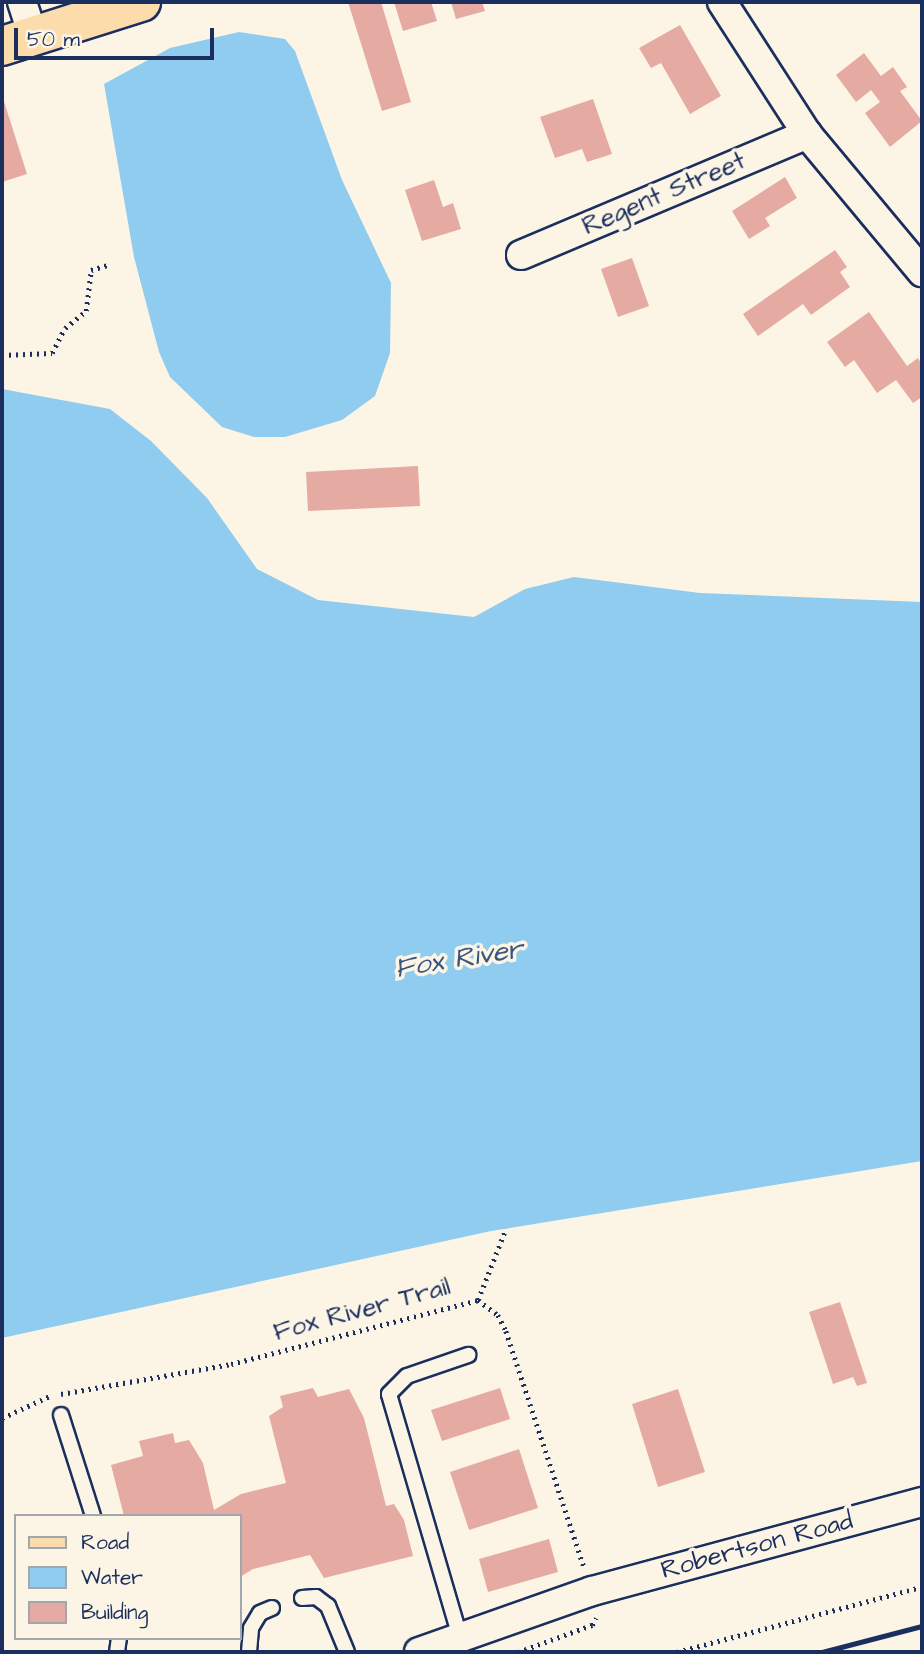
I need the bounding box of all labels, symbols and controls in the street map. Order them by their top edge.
scale bar [18,14,217,58]
text: 50 m [27,25,80,54]
street label: Regent Street [578,146,750,242]
water label: Fox River [393,932,525,986]
street label: Fox River Trail [270,1271,454,1349]
street label: Robertson Road [658,1505,856,1587]
legend [14,1514,242,1640]
text: Road [81,1528,129,1557]
text: Water [81,1563,143,1592]
text: Building [81,1598,148,1627]

